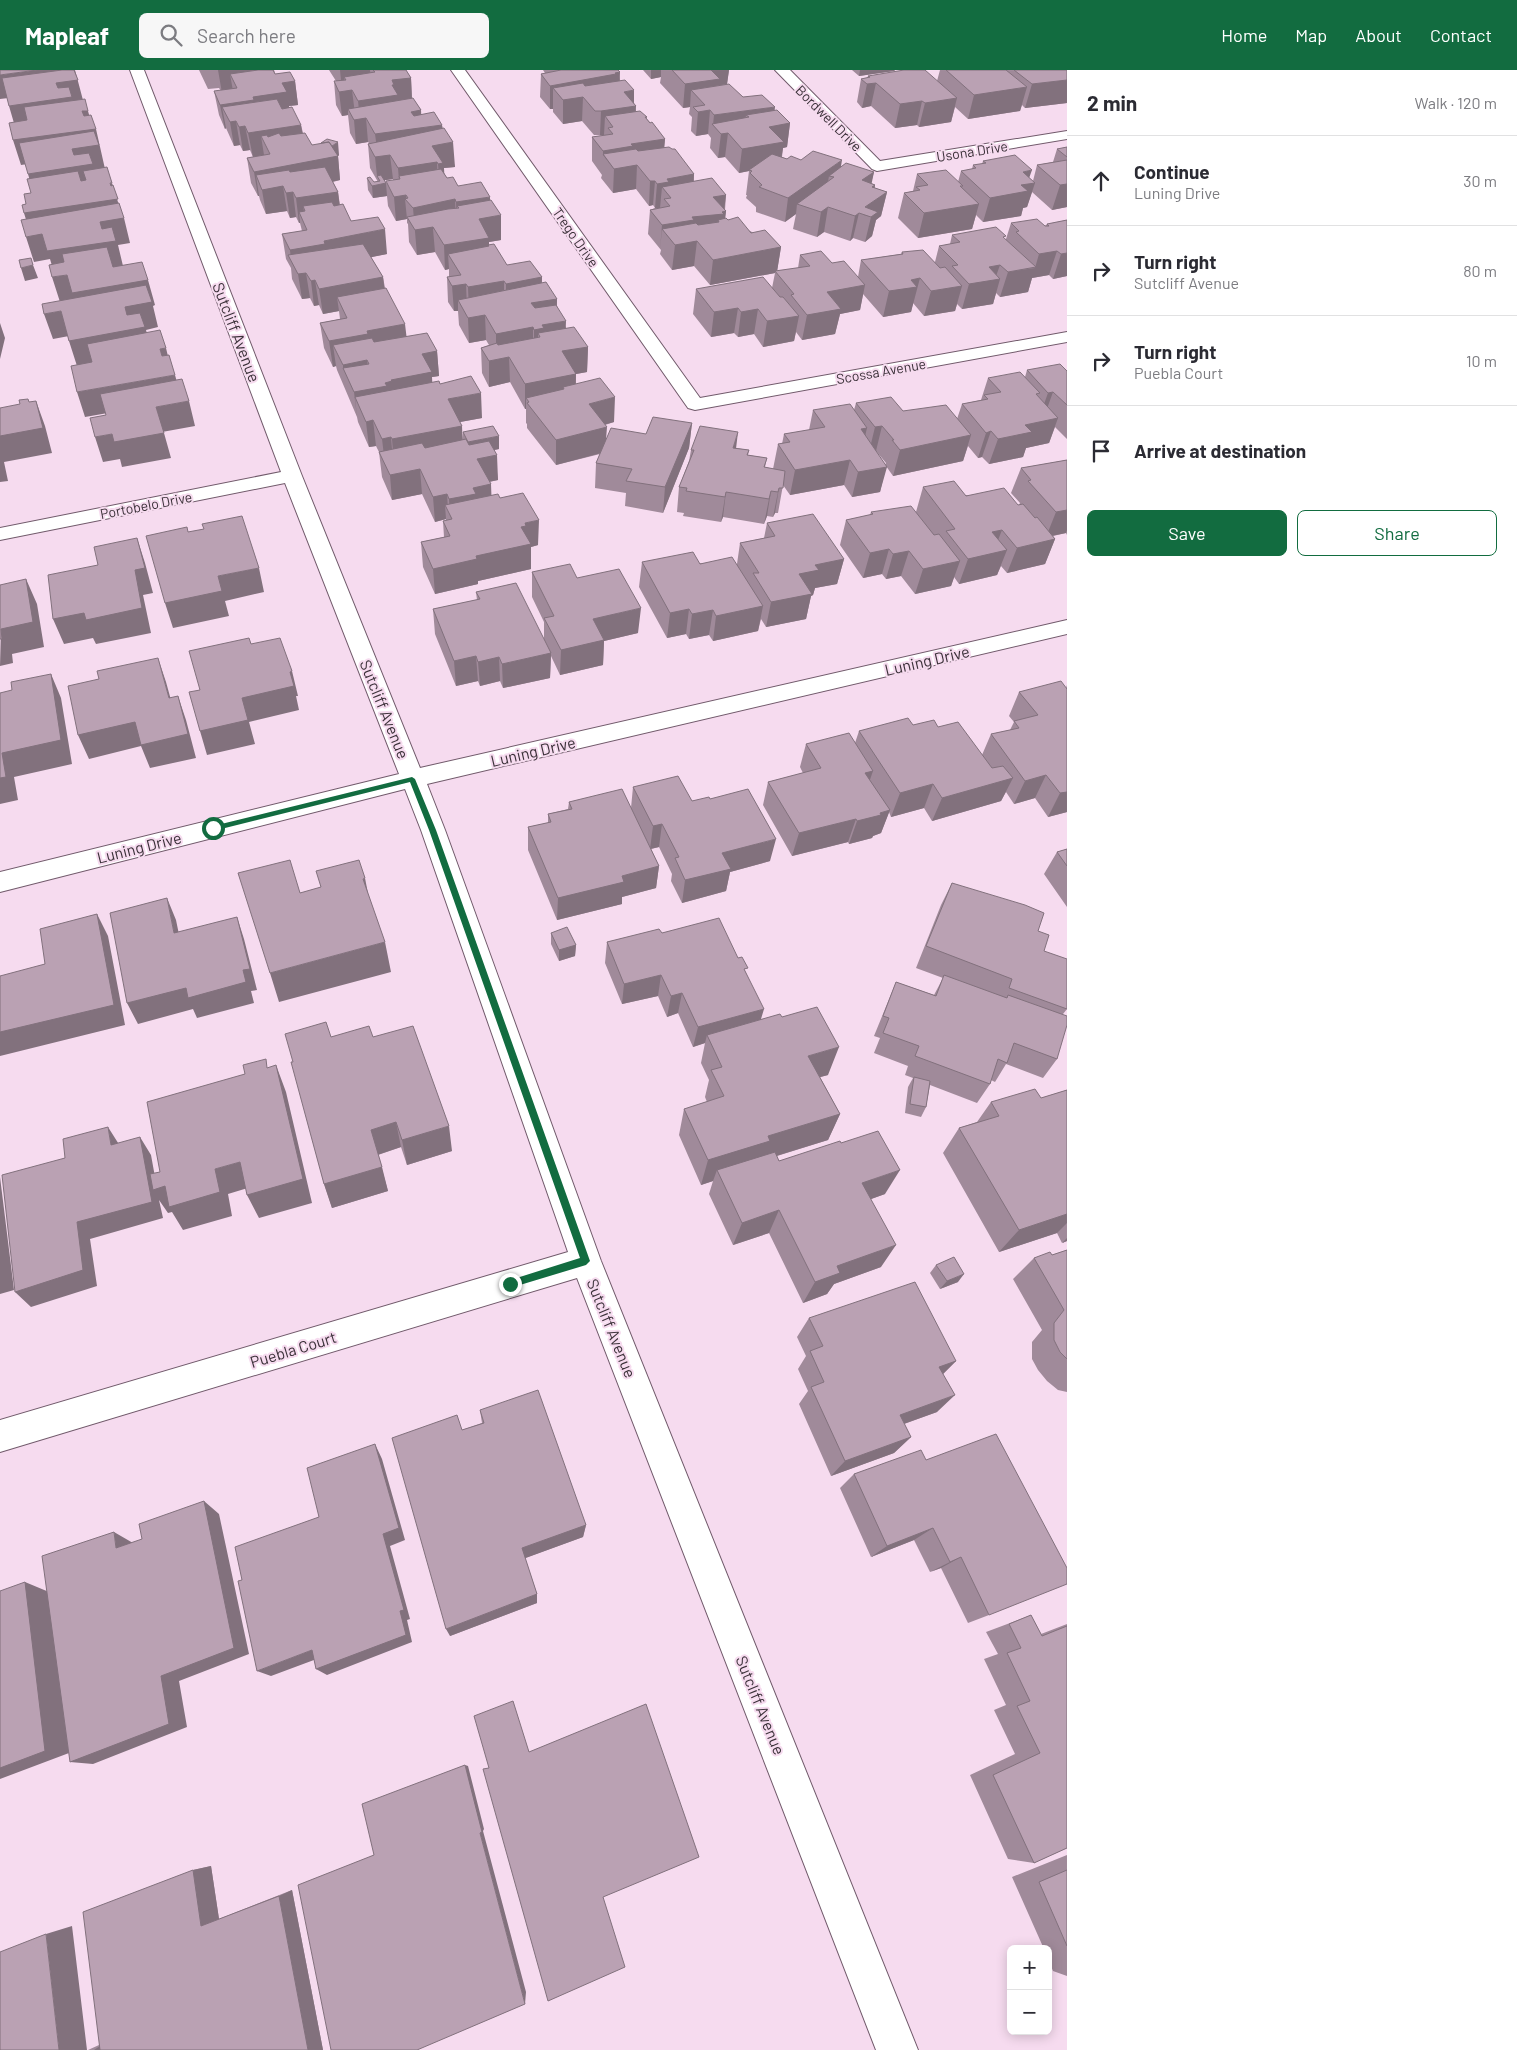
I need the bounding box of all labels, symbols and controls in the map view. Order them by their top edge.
search box [139,13,489,58]
text: Mapleaf [25,21,109,50]
icon: search [157,21,185,49]
text: Search here [197,24,296,47]
text: Home [1221,24,1267,46]
text: Map [1295,24,1327,46]
text: About [1355,24,1402,46]
text: Contact [1430,24,1492,46]
street label: Bordwell Drive [792,81,866,155]
text: 2 min [1087,90,1137,115]
text: Walk · 120 m [1414,93,1497,112]
street label: Usona Drive [935,137,1009,165]
text: Continue [1134,160,1210,183]
icon: ahead [1087,167,1115,195]
text: 30 m [1463,171,1497,190]
text: Luning Drive [1134,183,1220,202]
street label: Trego Drive [549,204,603,270]
text: Turn right [1134,250,1216,273]
icon: right [1087,257,1115,285]
text: 80 m [1463,261,1497,280]
text: Sutcliff Avenue [1134,273,1239,292]
street label: Sutcliff Avenue [209,280,265,384]
text: Turn right [1134,340,1216,363]
icon: right [1087,347,1115,375]
text: 10 m [1466,351,1497,370]
street label: Scossa Avenue [835,355,927,387]
text: Puebla Court [1134,363,1223,382]
icon: arrive [1087,437,1115,465]
text: Arrive at destination [1134,439,1306,462]
street label: Portobelo Drive [99,488,193,522]
button: Save [1087,510,1287,556]
button: Share [1297,510,1497,556]
street label: Luning Drive [883,641,971,679]
street label: Sutcliff Avenue [357,657,413,761]
street label: Luning Drive [489,732,577,770]
route start [202,817,225,840]
street label: Luning Drive [95,827,183,867]
route end [499,1273,522,1296]
street label: Sutcliff Avenue [584,1276,640,1380]
street label: Puebla Court [248,1327,338,1371]
street label: Sutcliff Avenue [733,1653,789,1757]
map controls [1007,1945,1052,2035]
button: + [1007,1945,1052,1990]
button: − [1007,1990,1052,2035]

